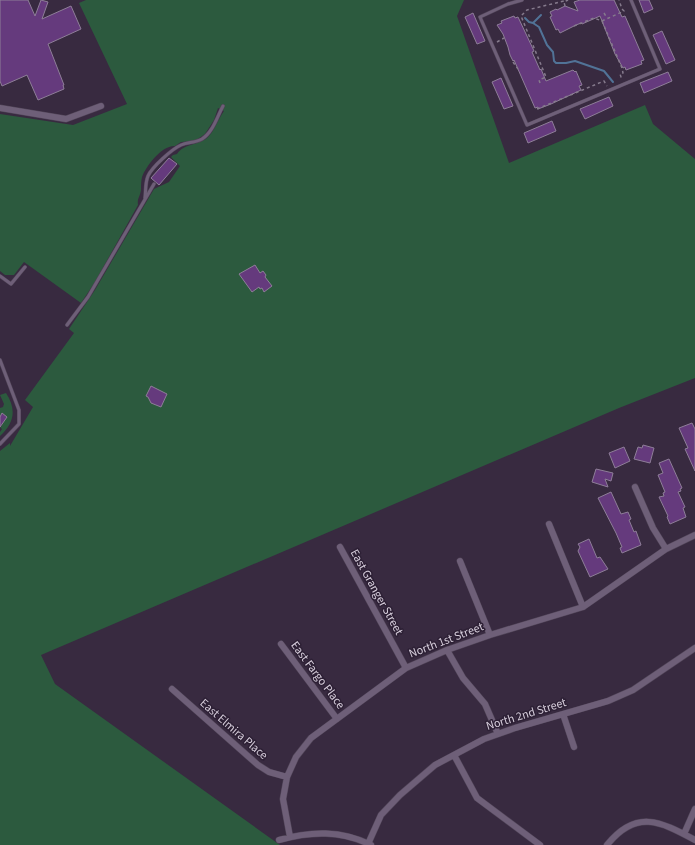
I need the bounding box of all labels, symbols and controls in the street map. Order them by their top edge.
street label: East Granger Street [346,546,407,638]
street label: North 1st Street [406,618,486,663]
street label: East Fargo Place [286,638,349,713]
street label: North 2nd Street [484,694,568,735]
street label: East Elmira Place [196,695,271,764]

